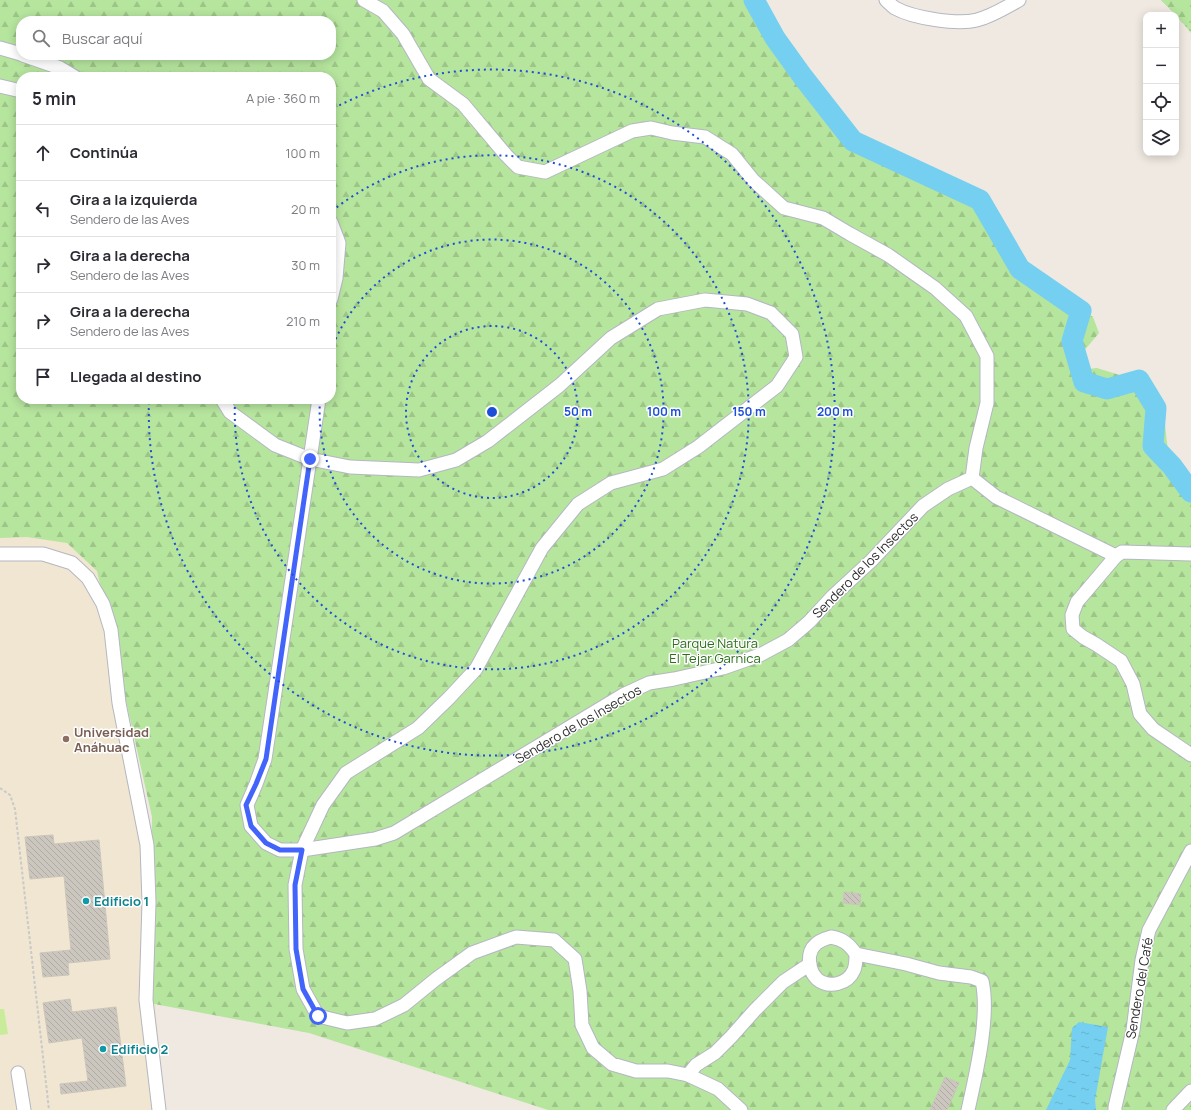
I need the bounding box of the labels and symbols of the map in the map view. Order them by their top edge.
text: 50 m [564,403,592,420]
text: 100 m [647,403,681,420]
text: 150 m [732,403,766,420]
text: 200 m [817,403,853,420]
centre of rings [485,405,499,419]
route end [301,450,319,468]
street label: Sendero de los Insectos [808,508,922,622]
park label: Parque Natura El Tejar Garnica [669,634,761,667]
street label: Sendero de los Insectos [512,680,645,768]
place label: Universidad Anáhuac [74,723,149,756]
marker: Universidad Anáhuac [61,734,71,744]
place label: Edificio 1 [94,892,149,910]
marker: Edificio 1 [81,896,91,906]
street label: Sendero del Café [1121,935,1157,1040]
route start [309,1007,327,1025]
place label: Edificio 2 [111,1040,169,1058]
marker: Edificio 2 [98,1044,108,1054]

